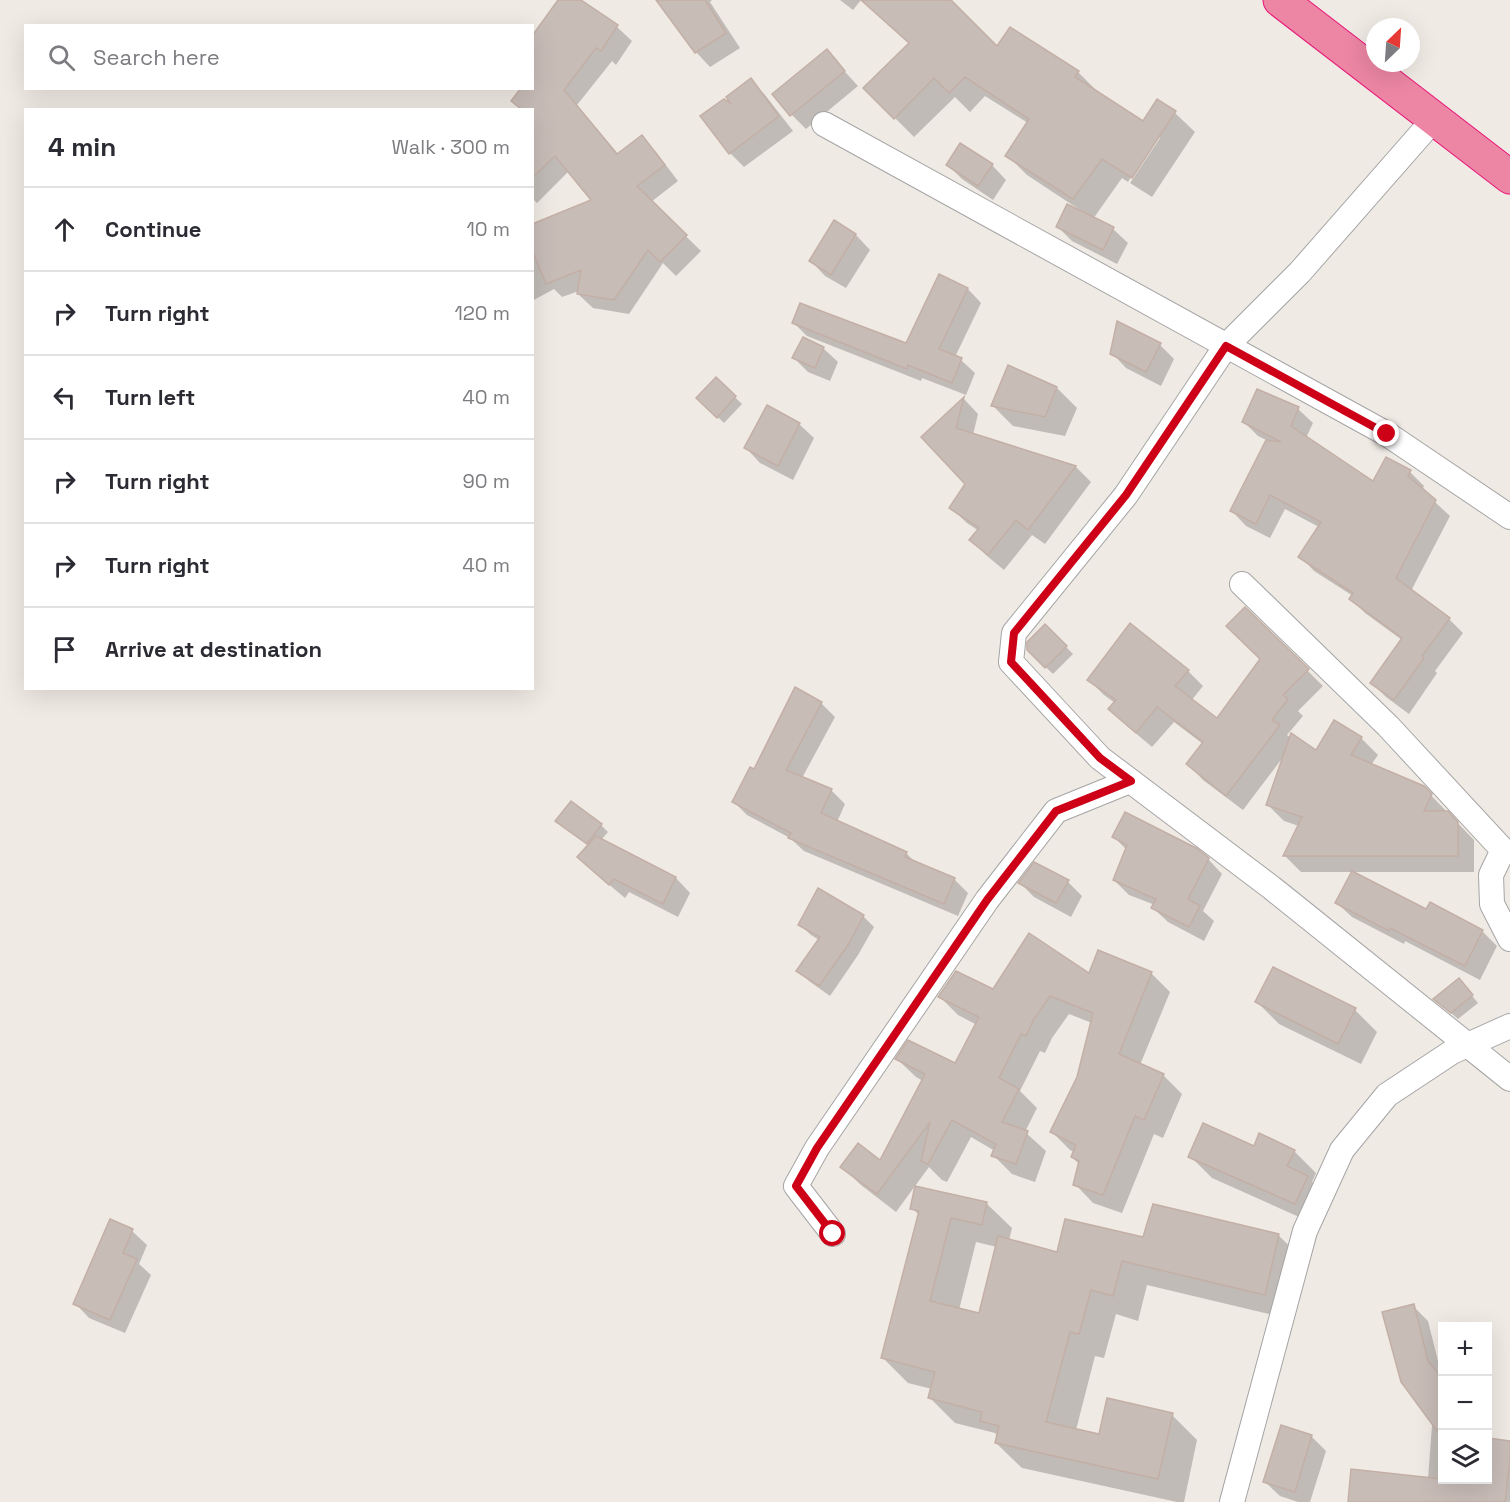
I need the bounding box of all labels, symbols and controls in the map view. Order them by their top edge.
north arrow [1366,18,1420,72]
search box [24,24,534,90]
icon: search [45,41,78,74]
text: Search here [93,43,220,71]
text: 4 min [48,130,116,164]
text: Walk · 300 m [391,134,510,160]
icon: ahead [48,213,81,246]
text: Continue [105,215,201,243]
text: 10 m [466,216,510,242]
icon: right [48,297,81,330]
text: Turn right [105,299,210,327]
text: 120 m [454,300,510,326]
icon: left [48,381,81,414]
text: Turn left [105,383,195,411]
text: 40 m [462,384,510,410]
route end [1373,420,1399,446]
icon: right [48,465,81,498]
text: Turn right [105,467,210,495]
text: 90 m [463,468,510,494]
icon: right [48,549,81,582]
text: Turn right [105,551,210,579]
text: 40 m [462,552,510,578]
icon: arrive [48,633,81,666]
text: Arrive at destination [105,635,322,663]
route start [819,1220,845,1246]
map controls [1438,1322,1492,1484]
button: + [1438,1322,1492,1376]
button: − [1438,1376,1492,1430]
button: layers [1438,1430,1492,1484]

